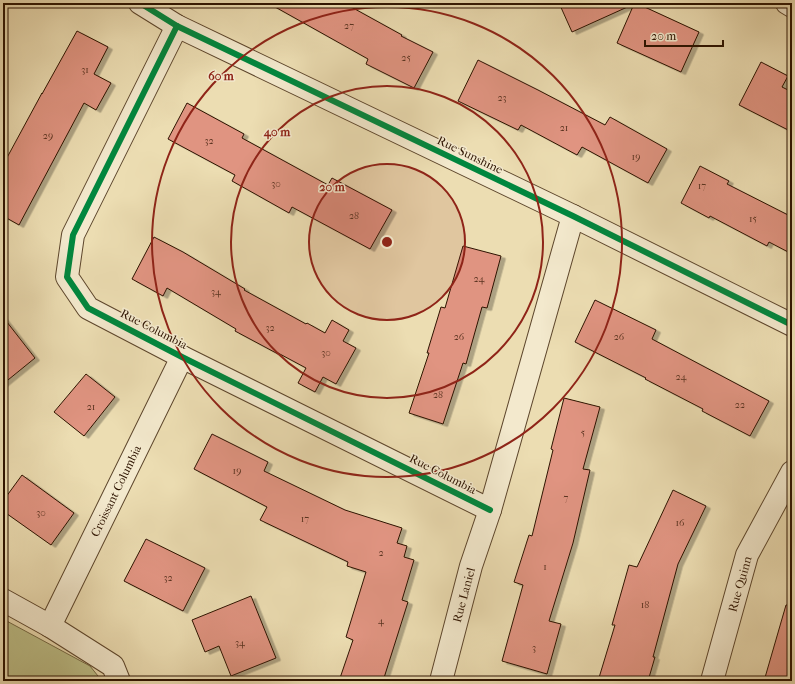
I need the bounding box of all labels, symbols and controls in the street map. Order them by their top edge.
house number: 27 [344,20,354,32]
scale bar [645,22,723,48]
text: 20 m [651,29,676,43]
house number: 25 [401,52,411,64]
house number: 31 [81,64,89,76]
text: 60 m [208,69,235,83]
house number: 23 [497,92,507,104]
house number: 21 [560,122,568,134]
text: 40 m [263,125,291,140]
house number: 29 [43,130,53,142]
street label: Rue Sunshine [435,133,505,177]
house number: 32 [204,135,214,147]
house number: 19 [632,151,640,163]
house number: 30 [271,178,281,190]
text: 20 m [319,180,346,194]
house number: 17 [698,180,706,192]
house number: 28 [349,210,359,222]
house number: 15 [749,213,757,225]
centre of rings [380,235,394,249]
house number: 24 [473,273,486,285]
house number: 34 [211,286,222,298]
street label: Rue Columbia [118,306,190,352]
house number: 32 [265,322,275,334]
house number: 26 [454,331,465,343]
house number: 26 [614,331,625,343]
house number: 30 [321,347,331,359]
house number: 24 [675,371,688,383]
house number: 28 [433,389,443,401]
house number: 22 [735,399,745,411]
house number: 21 [87,401,95,413]
house number: 5 [581,427,585,439]
street label: Croissant Columbia [88,443,144,539]
street label: Rue Columbia [407,451,479,497]
house number: 19 [233,465,241,477]
house number: 7 [564,492,569,504]
house number: 30 [36,507,46,519]
house number: 17 [301,513,309,525]
house number: 16 [676,517,685,529]
house number: 2 [378,547,384,559]
street label: Rue Quinn [725,555,755,613]
house number: 1 [543,561,547,573]
street label: Rue Laniel [450,565,478,624]
house number: 32 [163,572,173,584]
house number: 18 [641,599,649,611]
house number: 4 [378,615,385,627]
house number: 34 [235,637,246,649]
house number: 3 [532,642,536,654]

